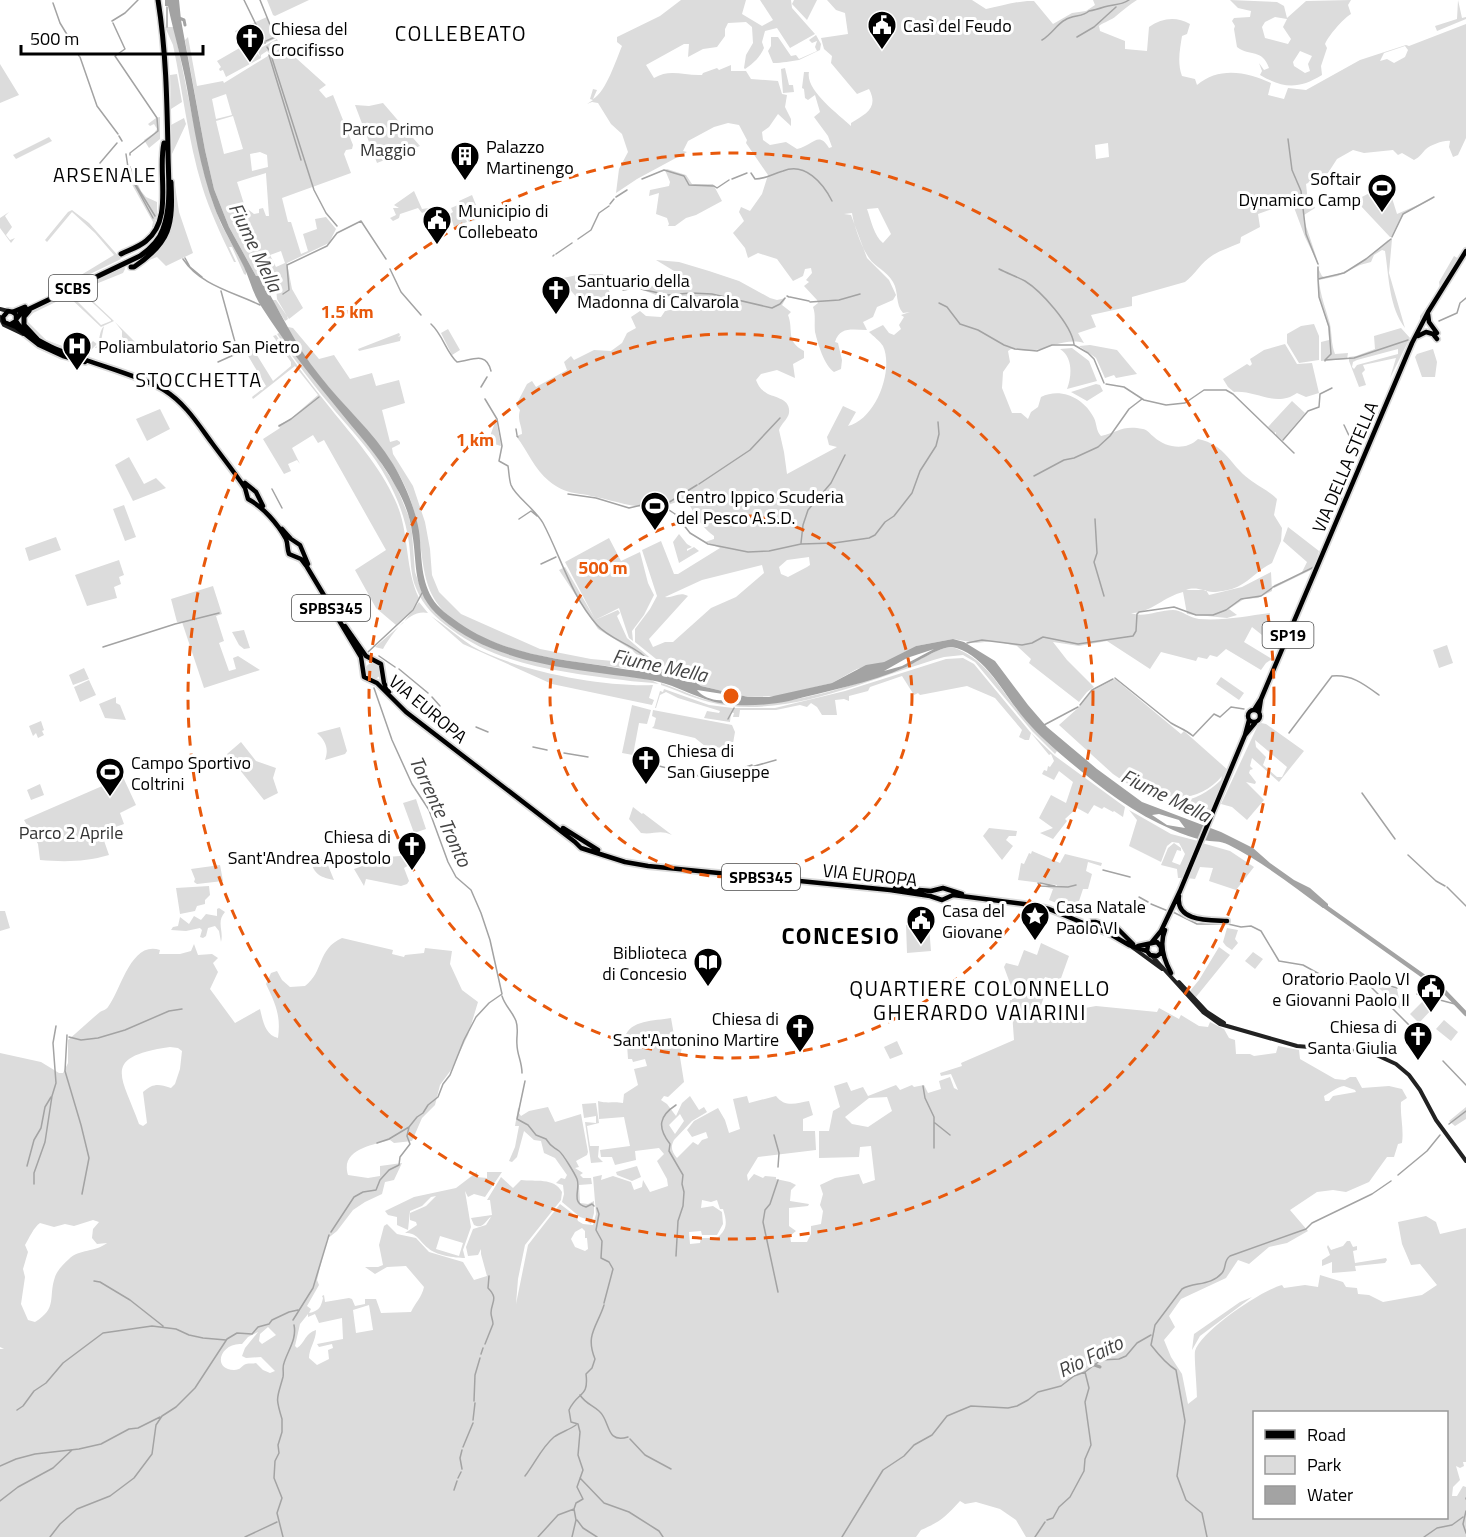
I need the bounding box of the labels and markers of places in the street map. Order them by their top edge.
public building icon: Casì del Feudo [866,9,898,51]
place label: Casì del Feudo [903,12,1012,39]
place label: Chiesa del Crocifisso [271,15,348,63]
church icon: Chiesa del Crocifisso [234,22,266,64]
place label: Palazzo Martinengo [486,133,574,181]
building icon: Palazzo Martinengo [449,140,481,182]
place label: Softair Dynamico Camp [1238,165,1361,213]
sports icon: Softair Dynamico Camp [1366,172,1398,214]
place label: Municipio di Collebeato [458,197,548,245]
public building icon: Municipio di Collebeato [421,204,453,246]
place label: Santuario della Madonna di Calvarola [577,267,739,315]
church icon: Santuario della Madonna di Calvarola [540,274,572,316]
hospital icon: Poliambulatorio San Pietro [61,330,93,372]
place label: Poliambulatorio San Pietro [98,333,300,360]
place label: Centro Ippico Scuderia del Pesco A.S.D. [676,483,844,531]
sports icon: Centro Ippico Scuderia del Pesco A.S.D. [639,490,671,532]
centre of rings [721,686,741,706]
place label: Chiesa di San Giuseppe [667,737,770,785]
church icon: Chiesa di San Giuseppe [630,744,662,786]
place label: Campo Sportivo Coltrini [131,749,251,797]
sports icon: Campo Sportivo Coltrini [94,756,126,798]
place label: Chiesa di Sant'Andrea Apostolo [228,823,391,871]
church icon: Chiesa di Sant'Andrea Apostolo [396,830,428,872]
place label: Casa Natale Paolo VI [1056,893,1146,941]
place label: Casa del Giovane [942,897,1005,945]
place icon: Casa Natale Paolo VI [1019,900,1051,942]
public building icon: Casa del Giovane [905,904,937,946]
place label: Biblioteca di Concesio [602,939,687,987]
library icon: Biblioteca di Concesio [692,946,724,988]
place label: Oratorio Paolo VI e Giovanni Paolo II [1272,965,1410,1013]
public building icon: Oratorio Paolo VI e Giovanni Paolo II [1415,972,1447,1014]
place label: Chiesa di Sant'Antonino Martire [613,1005,779,1053]
church icon: Chiesa di Sant'Antonino Martire [784,1012,816,1054]
place label: Chiesa di Santa Giulia [1308,1013,1397,1061]
church icon: Chiesa di Santa Giulia [1402,1020,1434,1062]

